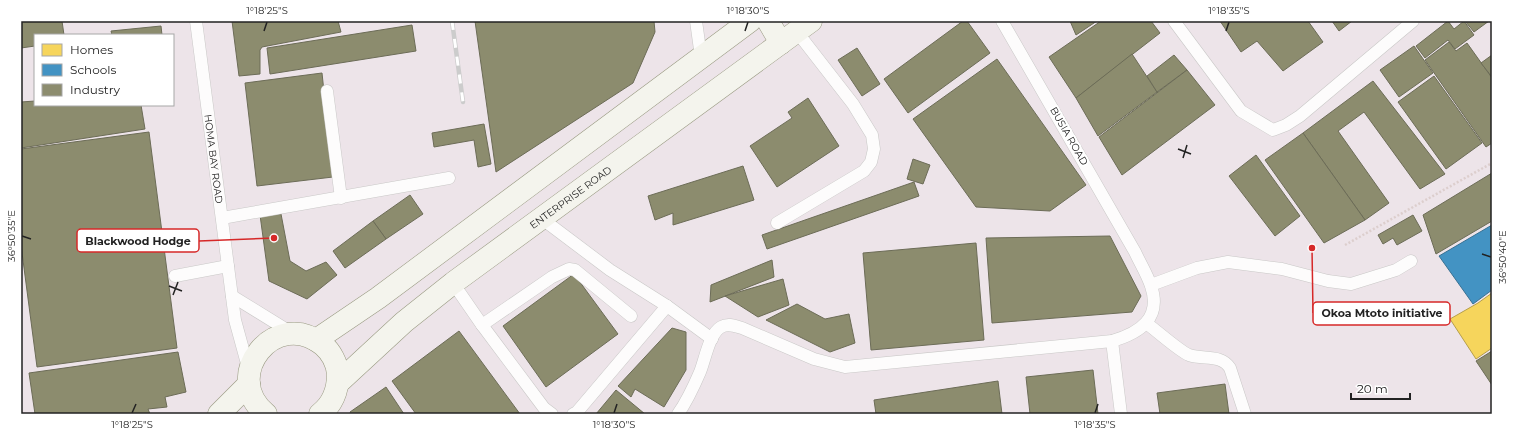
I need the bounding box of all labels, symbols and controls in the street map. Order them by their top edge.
text: 1°18'25"S [246,4,288,17]
text: 1°18'30"S [727,4,769,17]
text: 1°18'35"S [1208,4,1250,17]
legend [34,34,174,106]
text: Homes [70,42,113,57]
text: Schools [70,62,116,77]
text: Industry [70,82,120,97]
street label: BUSIA ROAD [1047,104,1091,168]
street label: HOMA BAY ROAD [202,113,226,204]
street label: ENTERPRISE ROAD [527,163,614,231]
text: 36°50'35"E [5,210,18,262]
callout: Blackwood Hodge [77,229,199,252]
text: 36°50'40"E [1496,230,1509,284]
text: Blackwood Hodge [85,234,191,248]
callout: Okoa Mtoto initiative [1313,302,1450,325]
text: Okoa Mtoto initiative [1321,306,1443,320]
scale bar [1351,375,1410,401]
text: 20 m [1357,381,1388,396]
text: 1°18'25"S [111,418,153,431]
text: 1°18'30"S [593,418,635,431]
text: 1°18'35"S [1074,418,1116,431]

